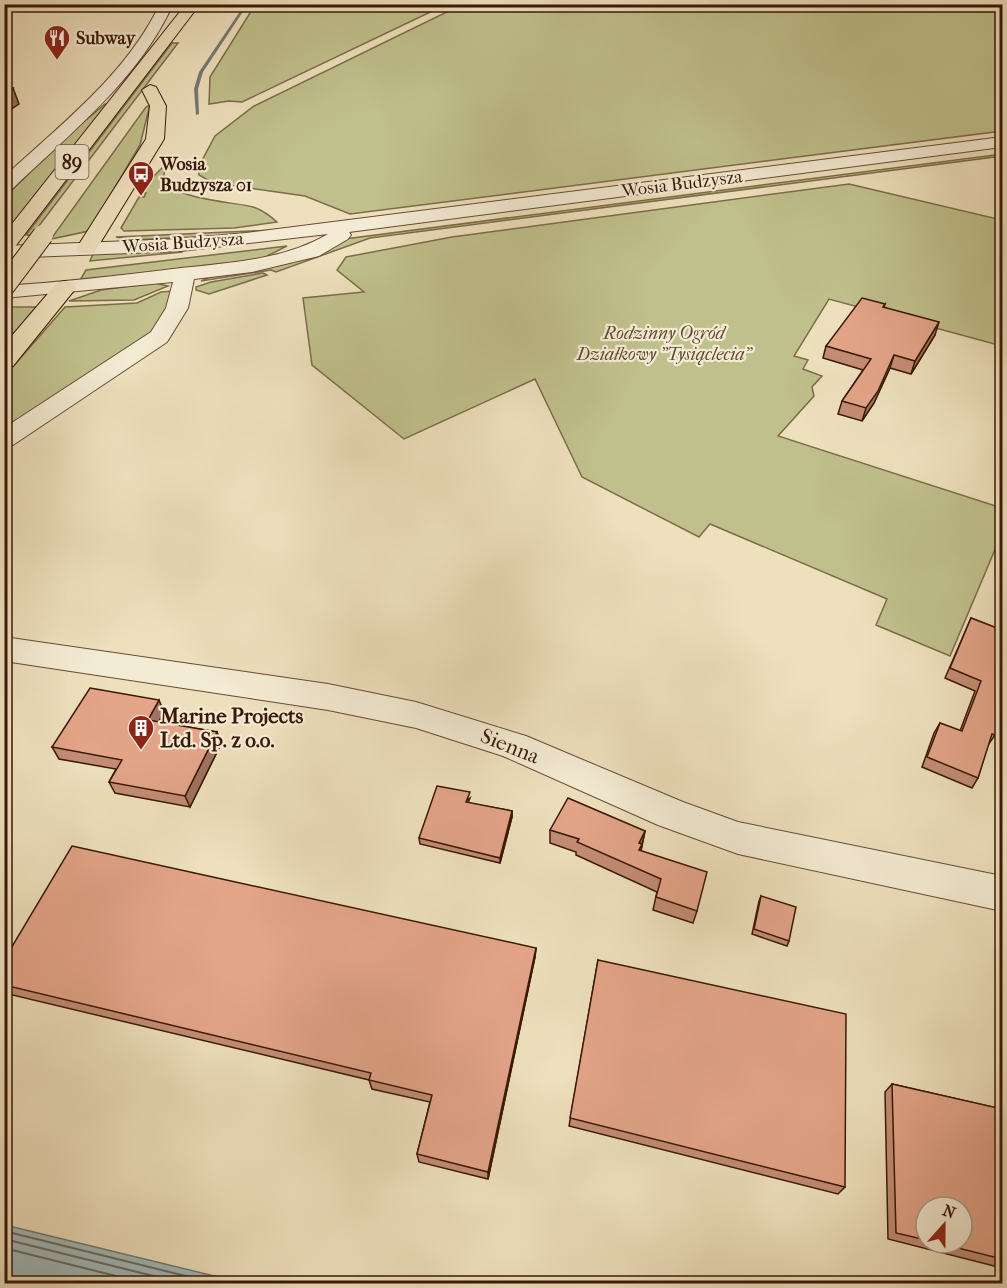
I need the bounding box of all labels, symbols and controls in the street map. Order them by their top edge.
restaurant icon: Subway [42,23,72,61]
place label: Subway [76,28,137,49]
road number: 89 [56,145,88,179]
place label: Wosia Budzysza 01 [159,154,252,196]
bus stop icon: Wosia Budzysza 01 [126,159,156,197]
street label: Wosia Budzysza [619,166,744,202]
street label: Wosia Budzysza [121,228,245,258]
park label: Rodzinny Ogród Działkowy "Tysiąclecia" [576,323,753,365]
place label: Marine Projects Ltd. Sp. z o.o. [159,704,304,752]
building icon: Marine Projects Ltd. Sp. z o.o. [126,713,156,751]
street label: Sienna [477,723,543,769]
north arrow [914,1195,974,1255]
text: N [940,1200,959,1223]

